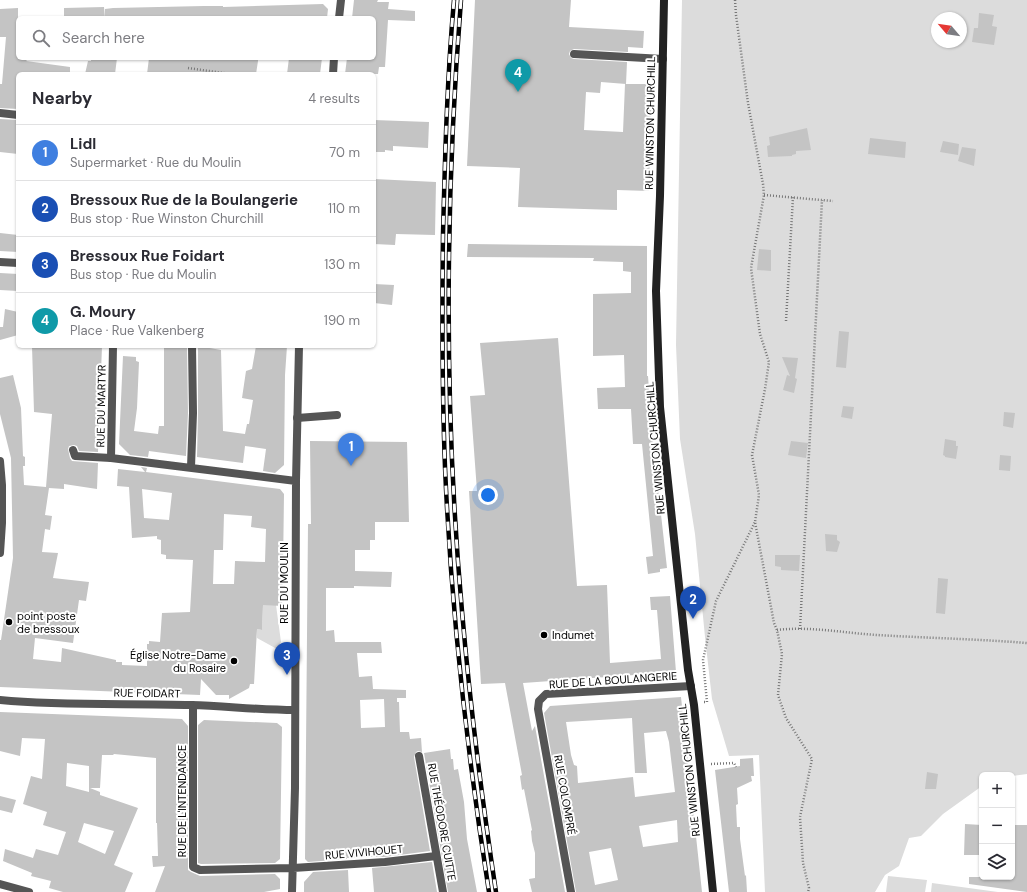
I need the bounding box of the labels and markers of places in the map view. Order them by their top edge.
pin: 4 [505,59,531,92]
pin: 1 [338,433,364,466]
pin: 2 [680,586,706,619]
place label: point poste de bressoux [17,609,80,636]
marker: point poste de bressoux [4,617,14,627]
place label: Indumet [552,628,594,642]
marker: Indumet [539,630,549,640]
pin: 3 [274,642,300,675]
place label: Église Notre-Dame du Rosaire [130,648,226,675]
marker: Église Notre-Dame du Rosaire [229,656,239,666]

